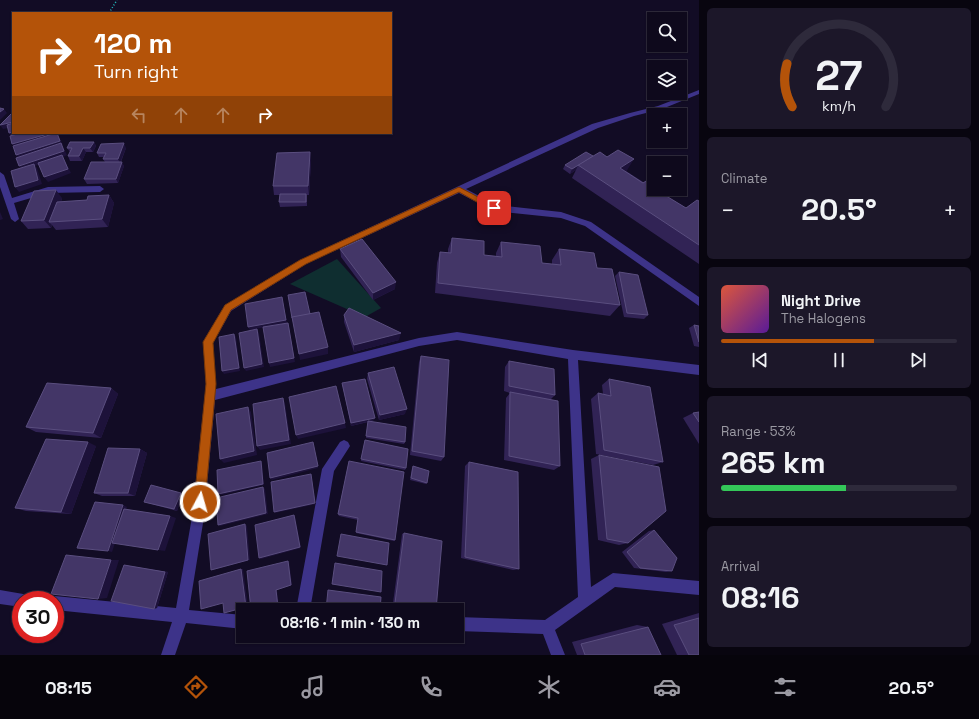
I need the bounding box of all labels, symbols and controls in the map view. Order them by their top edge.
map controls [647,12,687,196]
button: search [647,12,687,52]
text: 120 m [94,25,172,61]
icon: right [28,28,80,80]
text: 27 [815,49,863,102]
text: Turn right [94,60,178,83]
button: layers [647,60,687,100]
text: km/h [822,96,856,114]
icon: left [128,104,150,126]
icon: ahead [170,104,192,126]
icon: ahead [212,104,234,126]
icon: right [254,104,276,126]
button: + [647,108,687,148]
button: − [647,156,687,196]
text: Climate [721,170,767,187]
text: 20.5° [801,190,877,229]
pin [477,191,511,225]
text: − [721,196,735,224]
text: + [943,196,957,224]
icon: arrive [483,197,505,219]
text: Night Drive [781,291,861,310]
text: The Halogens [781,310,866,327]
icon: previous [749,349,771,371]
icon: pause [828,349,850,371]
icon: next [907,349,929,371]
text: Range · 53% [721,423,795,440]
text: 265 km [721,443,826,482]
position arrow [179,481,221,523]
text: Arrival [721,558,760,575]
text: 08:16 [721,578,799,617]
speed limit sign: 30 [12,591,64,643]
text: 08:16 · 1 min · 130 m [280,613,420,632]
icon: directions [182,673,210,701]
icon: music [299,673,327,701]
icon: phone [417,673,445,701]
icon: climate [535,673,563,701]
icon: car [653,673,681,701]
icon: filters [771,673,799,701]
text: 08:15 [45,676,92,699]
text: 20.5° [889,676,934,699]

